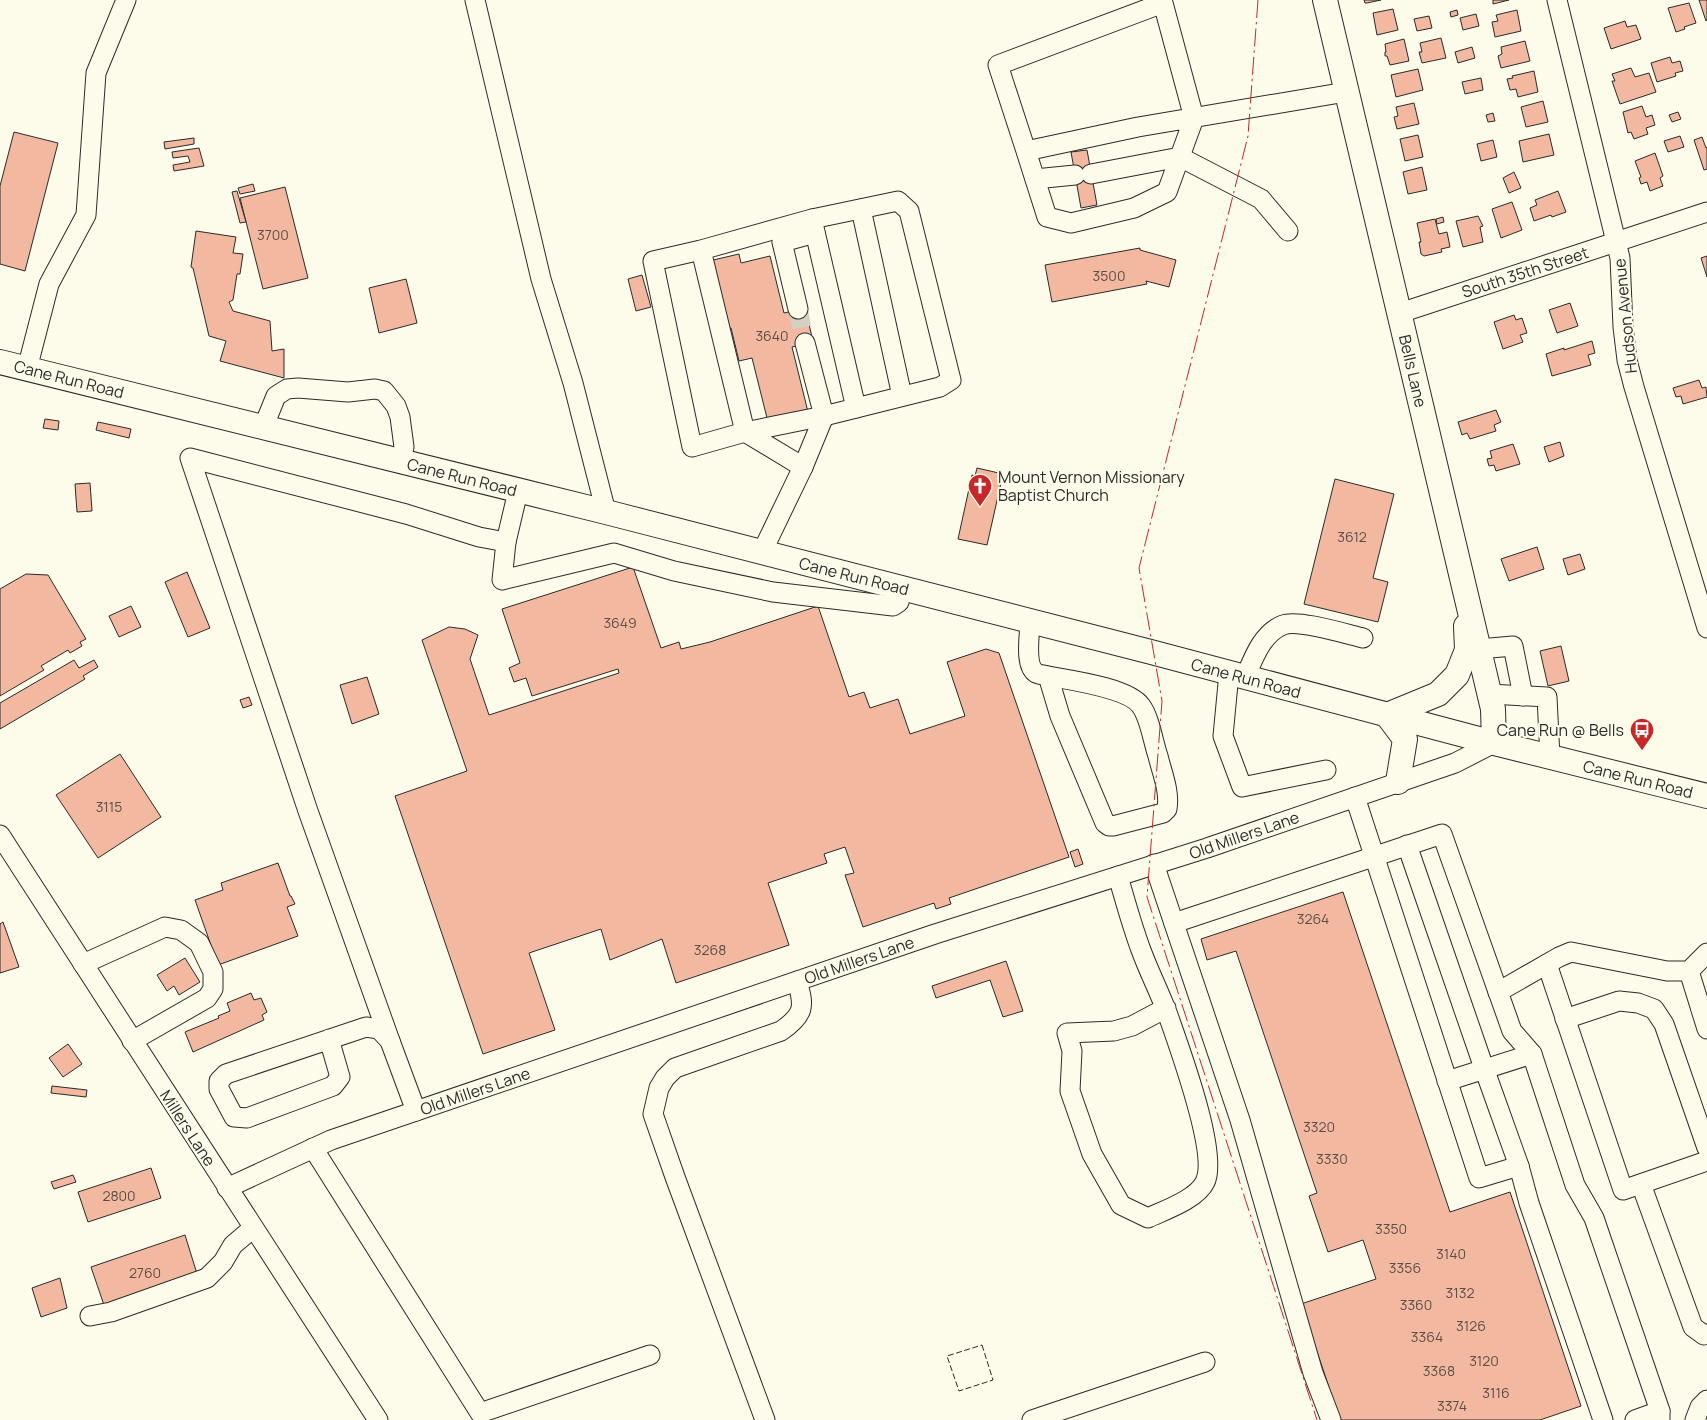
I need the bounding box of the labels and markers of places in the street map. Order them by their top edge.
place label: Mount Vernon Missionary Baptist Church [998,466,1185,506]
church icon: Mount Vernon Missionary Baptist Church [967,473,993,507]
bus stop icon: Cane Run @ Bells [1629,717,1655,751]
place label: Cane Run @ Bells [1497,719,1624,741]

